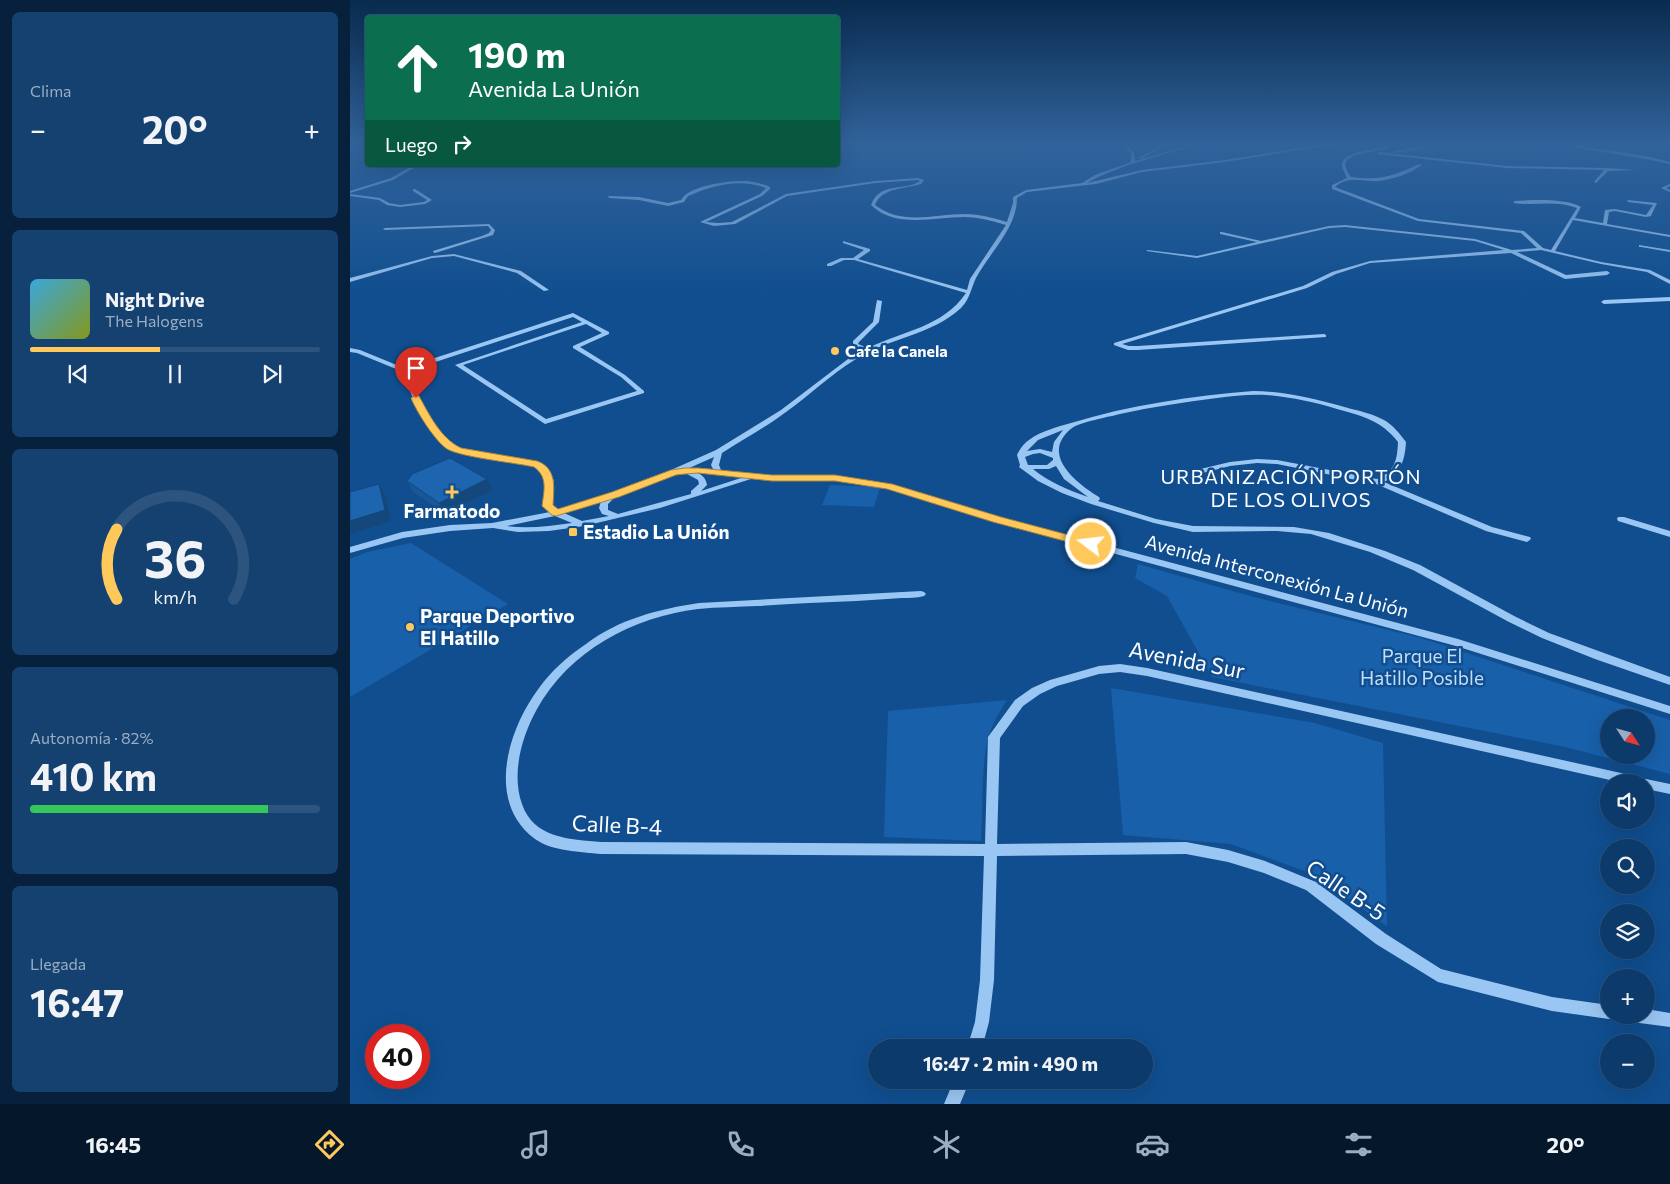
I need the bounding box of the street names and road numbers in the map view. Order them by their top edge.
street label: Avenida Interconexión La Unión [1143,529,1412,622]
street label: Avenida Sur [1127,635,1248,684]
street label: Calle B-4 [571,809,663,840]
street label: Calle B-5 [1302,853,1391,926]

